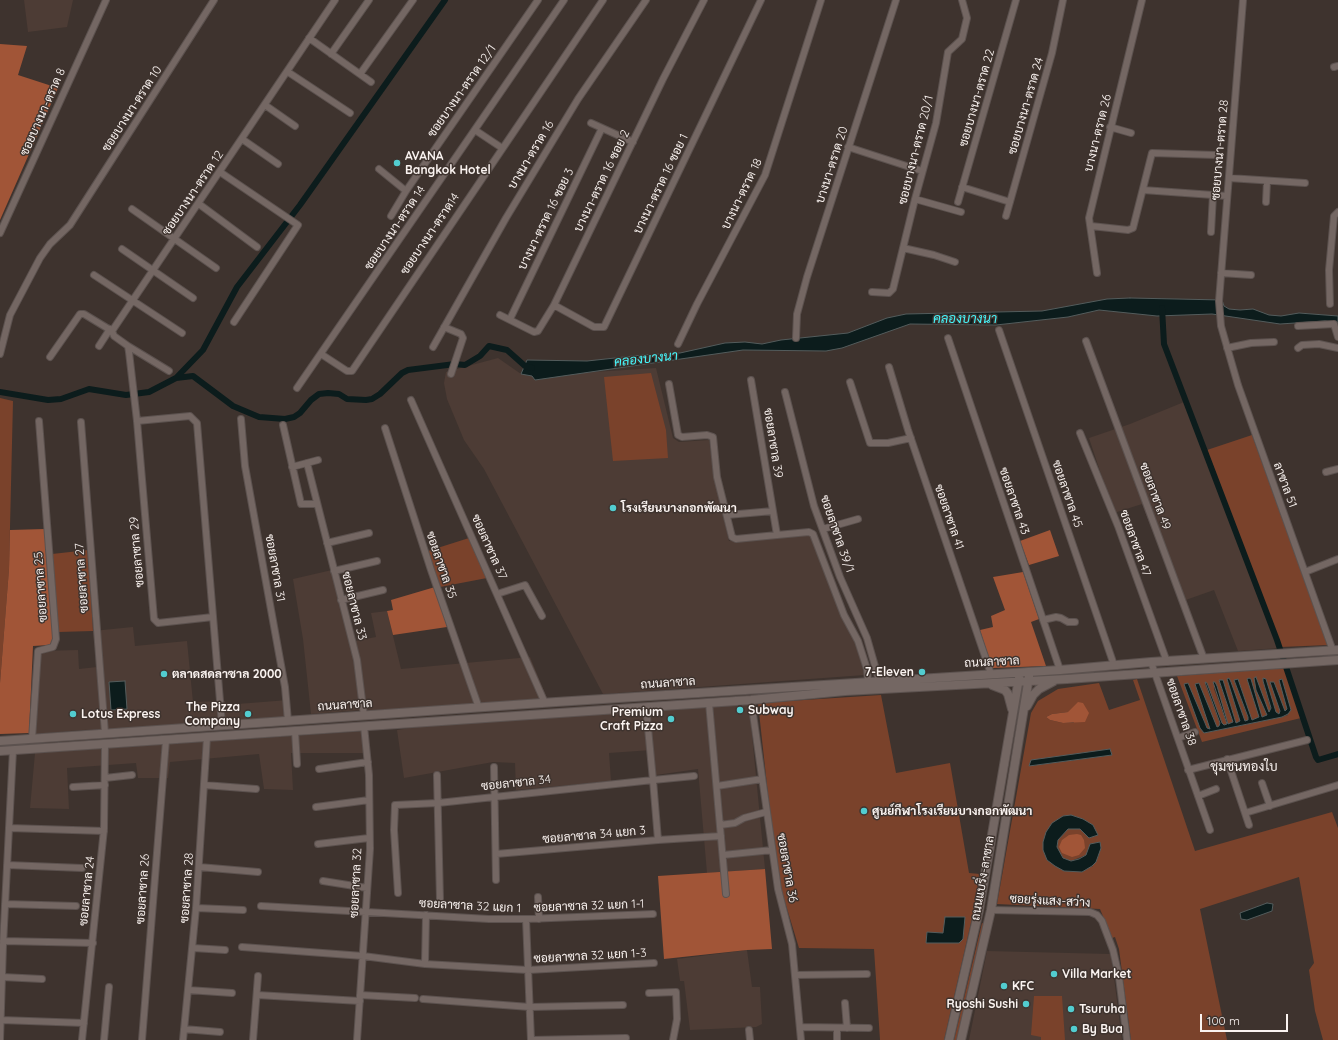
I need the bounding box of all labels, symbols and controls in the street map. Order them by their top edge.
street label: ซอยบางนา-ตราด 12/1 [425,42,499,140]
street label: ซอยบางนา-ตราด 22 [956,47,998,149]
street label: ซอยบางนา-ตราด 24 [1005,56,1047,156]
street label: ซอยบางนา-ตราด 10 [99,63,165,155]
street label: ซอยบางนา-ตราด 8 [17,66,69,158]
street label: บางนา-ตราด 26 [1081,93,1115,173]
street label: ซอยบางนา-ตราด 20/1 [895,94,937,206]
street label: ซอยบางนา-ตราด 28 [1208,99,1232,201]
street label: บางนา-ตราด 16 [505,118,557,192]
street label: บางนา-ตราด 20 [813,125,851,205]
street label: บางนา-ตราด 16 ซอย 2 [571,128,633,234]
street label: บางนา-ตราด 16 ซอย 1 [630,132,692,236]
street label: ซอยบางนา-ตราด 12 [159,148,227,238]
place label: AVANA Bangkok Hotel [405,149,491,177]
street label: บางนา-ตราด 18 [719,156,765,232]
marker: AVANA Bangkok Hotel [392,158,402,168]
street label: บางนา-ตราด 16 ซอย 3 [515,166,577,272]
street label: ซอยบางนา-ตราด 14 [362,183,428,273]
street label: ซอยบางนา-ตราด14 [397,191,463,277]
water label: คลองบางนา [933,311,997,327]
water label: คลองบางนา [613,348,679,370]
street label: ซอยลาซาล 39 [760,407,786,479]
street label: ซอยลาซาล 45 [1049,458,1085,530]
street label: ลาซาล 51 [1270,460,1300,510]
street label: ซอยลาซาล 49 [1136,461,1174,531]
street label: ซอยลาซาล 43 [996,465,1032,537]
street label: ซอยลาซาล 41 [931,482,967,552]
street label: ซอยลาซาล 39/1 [817,493,857,575]
place label: โรงเรียนบางกอกพัฒนา [621,501,737,515]
marker: โรงเรียนบางกอกพัฒนา [608,503,618,513]
street label: ซอยลาซาล 47 [1116,508,1154,578]
street label: ซอยลาซาล 37 [468,512,510,582]
street label: ซอยลาซาล 29 [127,516,147,588]
street label: ซอยลาซาล 35 [423,529,459,601]
street label: ซอยลาซาล 31 [262,533,288,603]
street label: ซอยลาซาล 27 [72,543,92,613]
street label: ซอยลาซาล 25 [31,551,51,623]
street label: ซอยลาซาล 33 [339,570,369,642]
street label: ถนนลาซาล [964,653,1020,671]
place label: 7-Eleven [865,665,914,679]
place label: ตลาดสดลาซาล 2000 [172,667,282,681]
marker: 7-Eleven [917,667,927,677]
marker: ตลาดสดลาซาล 2000 [159,669,169,679]
street label: ถนนลาซาล [640,674,696,692]
street label: ซอยลาซาล 38 [1163,676,1199,748]
street label: ถนนลาซาล [317,696,373,714]
place label: The Pizza Company [185,700,240,728]
place label: Subway [748,703,794,717]
place label: Premium Craft Pizza [600,705,663,733]
marker: Subway [735,705,745,715]
place label: Lotus Express [81,707,160,721]
marker: Lotus Express [68,709,78,719]
marker: The Pizza Company [243,709,253,719]
marker: Premium Craft Pizza [666,714,676,724]
district label: ชุมชนทองใบ [1210,759,1278,775]
street label: ซอยลาซาล 34 [480,772,552,794]
place label: ศูนย์กีฬาโรงเรียนบางกอกพัฒนา [872,804,1032,818]
marker: ศูนย์กีฬาโรงเรียนบางกอกพัฒนา [859,806,869,816]
street label: ซอยลาซาล 34 แยก 3 [542,823,646,847]
street label: ซอยลาซาล 36 [774,832,800,904]
street label: ถนนแบริ่ง-ลาซาล [968,834,998,922]
street label: ซอยลาซาล 32 [347,847,365,919]
street label: ซอยลาซาล 28 [177,852,197,924]
street label: ซอยลาซาล 26 [133,853,153,925]
street label: ซอยลาซาล 24 [76,855,98,927]
street label: ซอยรุ่งแสง-สว่าง [1009,892,1091,910]
street label: ซอยลาซาล 32 แยก 1 [419,896,521,916]
street label: ซอยลาซาล 32 แยก 1-1 [533,897,645,915]
street label: ซอยลาซาล 32 แยก 1-3 [533,946,647,966]
place label: Villa Market [1062,967,1131,981]
marker: Villa Market [1049,969,1059,979]
place label: KFC [1012,979,1034,993]
marker: KFC [999,981,1009,991]
place label: Ryoshi Sushi [946,997,1018,1011]
marker: Ryoshi Sushi [1021,999,1031,1009]
place label: Tsuruha [1079,1002,1125,1016]
marker: Tsuruha [1066,1004,1076,1014]
scale bar [1202,1006,1290,1032]
text: 100 m [1207,1013,1240,1028]
place label: By Bua [1082,1022,1123,1036]
marker: By Bua [1069,1024,1079,1034]

